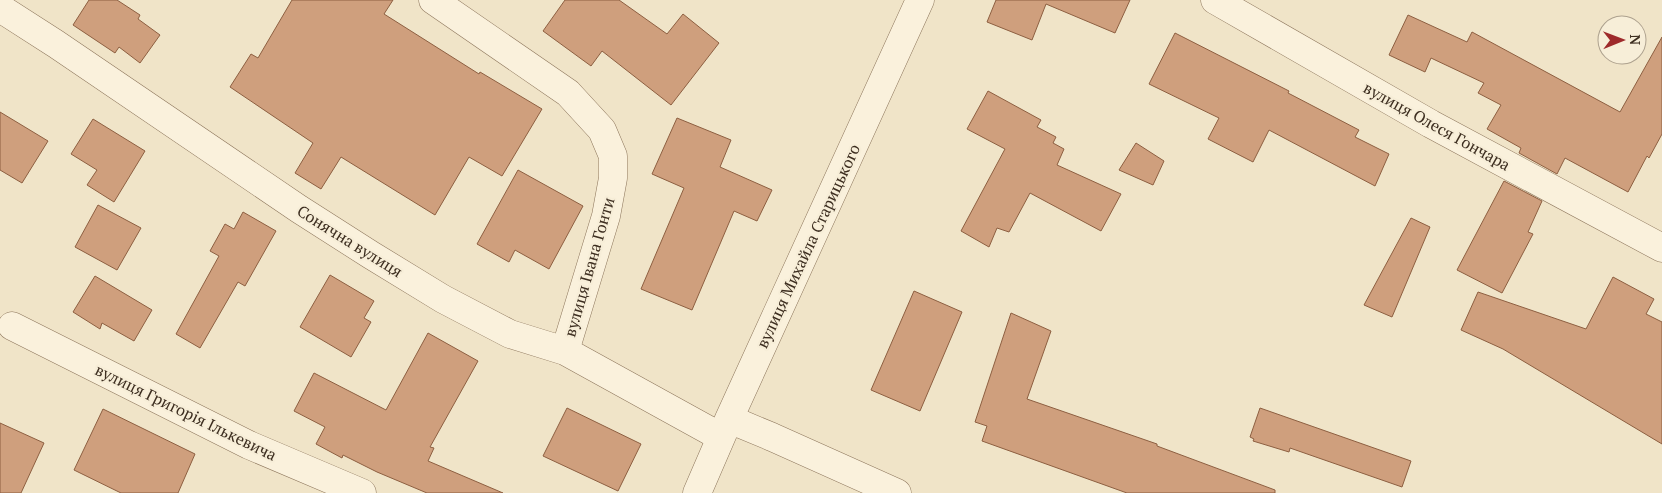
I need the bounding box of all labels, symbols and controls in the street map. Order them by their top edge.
north arrow [1597,15,1647,65]
text: N [1626,34,1645,46]
street label: вулиця Олеся Гончара [1360,76,1514,176]
street label: вулиця Михайла Старицького [751,140,865,352]
street label: вулиця Івана Гонти [559,194,620,339]
street label: Сонячна вулиця [293,200,407,282]
street label: вулиця Григорія Ількевича [91,358,281,466]

